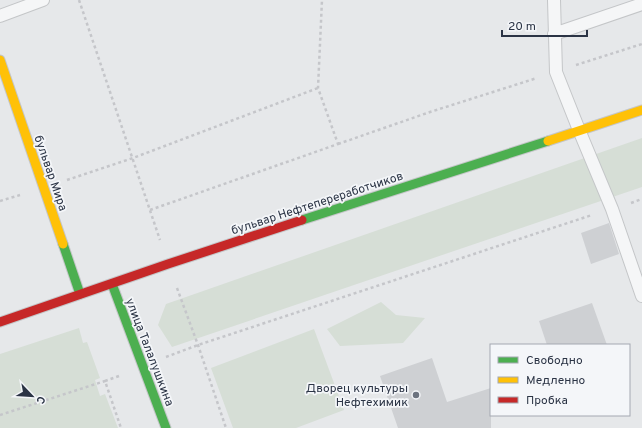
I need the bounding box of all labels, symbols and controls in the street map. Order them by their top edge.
scale bar [502,12,587,38]
text: 20 m [508,19,536,35]
street label: бульвар Мира [30,133,71,213]
street label: бульвар Нефтепереработчиков [229,169,405,239]
street label: улица Талалушкина [121,296,177,409]
legend [490,344,630,416]
text: Свободно [526,353,583,369]
text: Медленно [526,373,586,389]
north arrow [12,376,52,416]
place label: Дворец культуры Нефтехимик [306,381,408,411]
marker: Дворец культуры Нефтехимик [411,390,421,400]
text: Пробка [526,393,568,409]
text: С [32,394,48,406]

